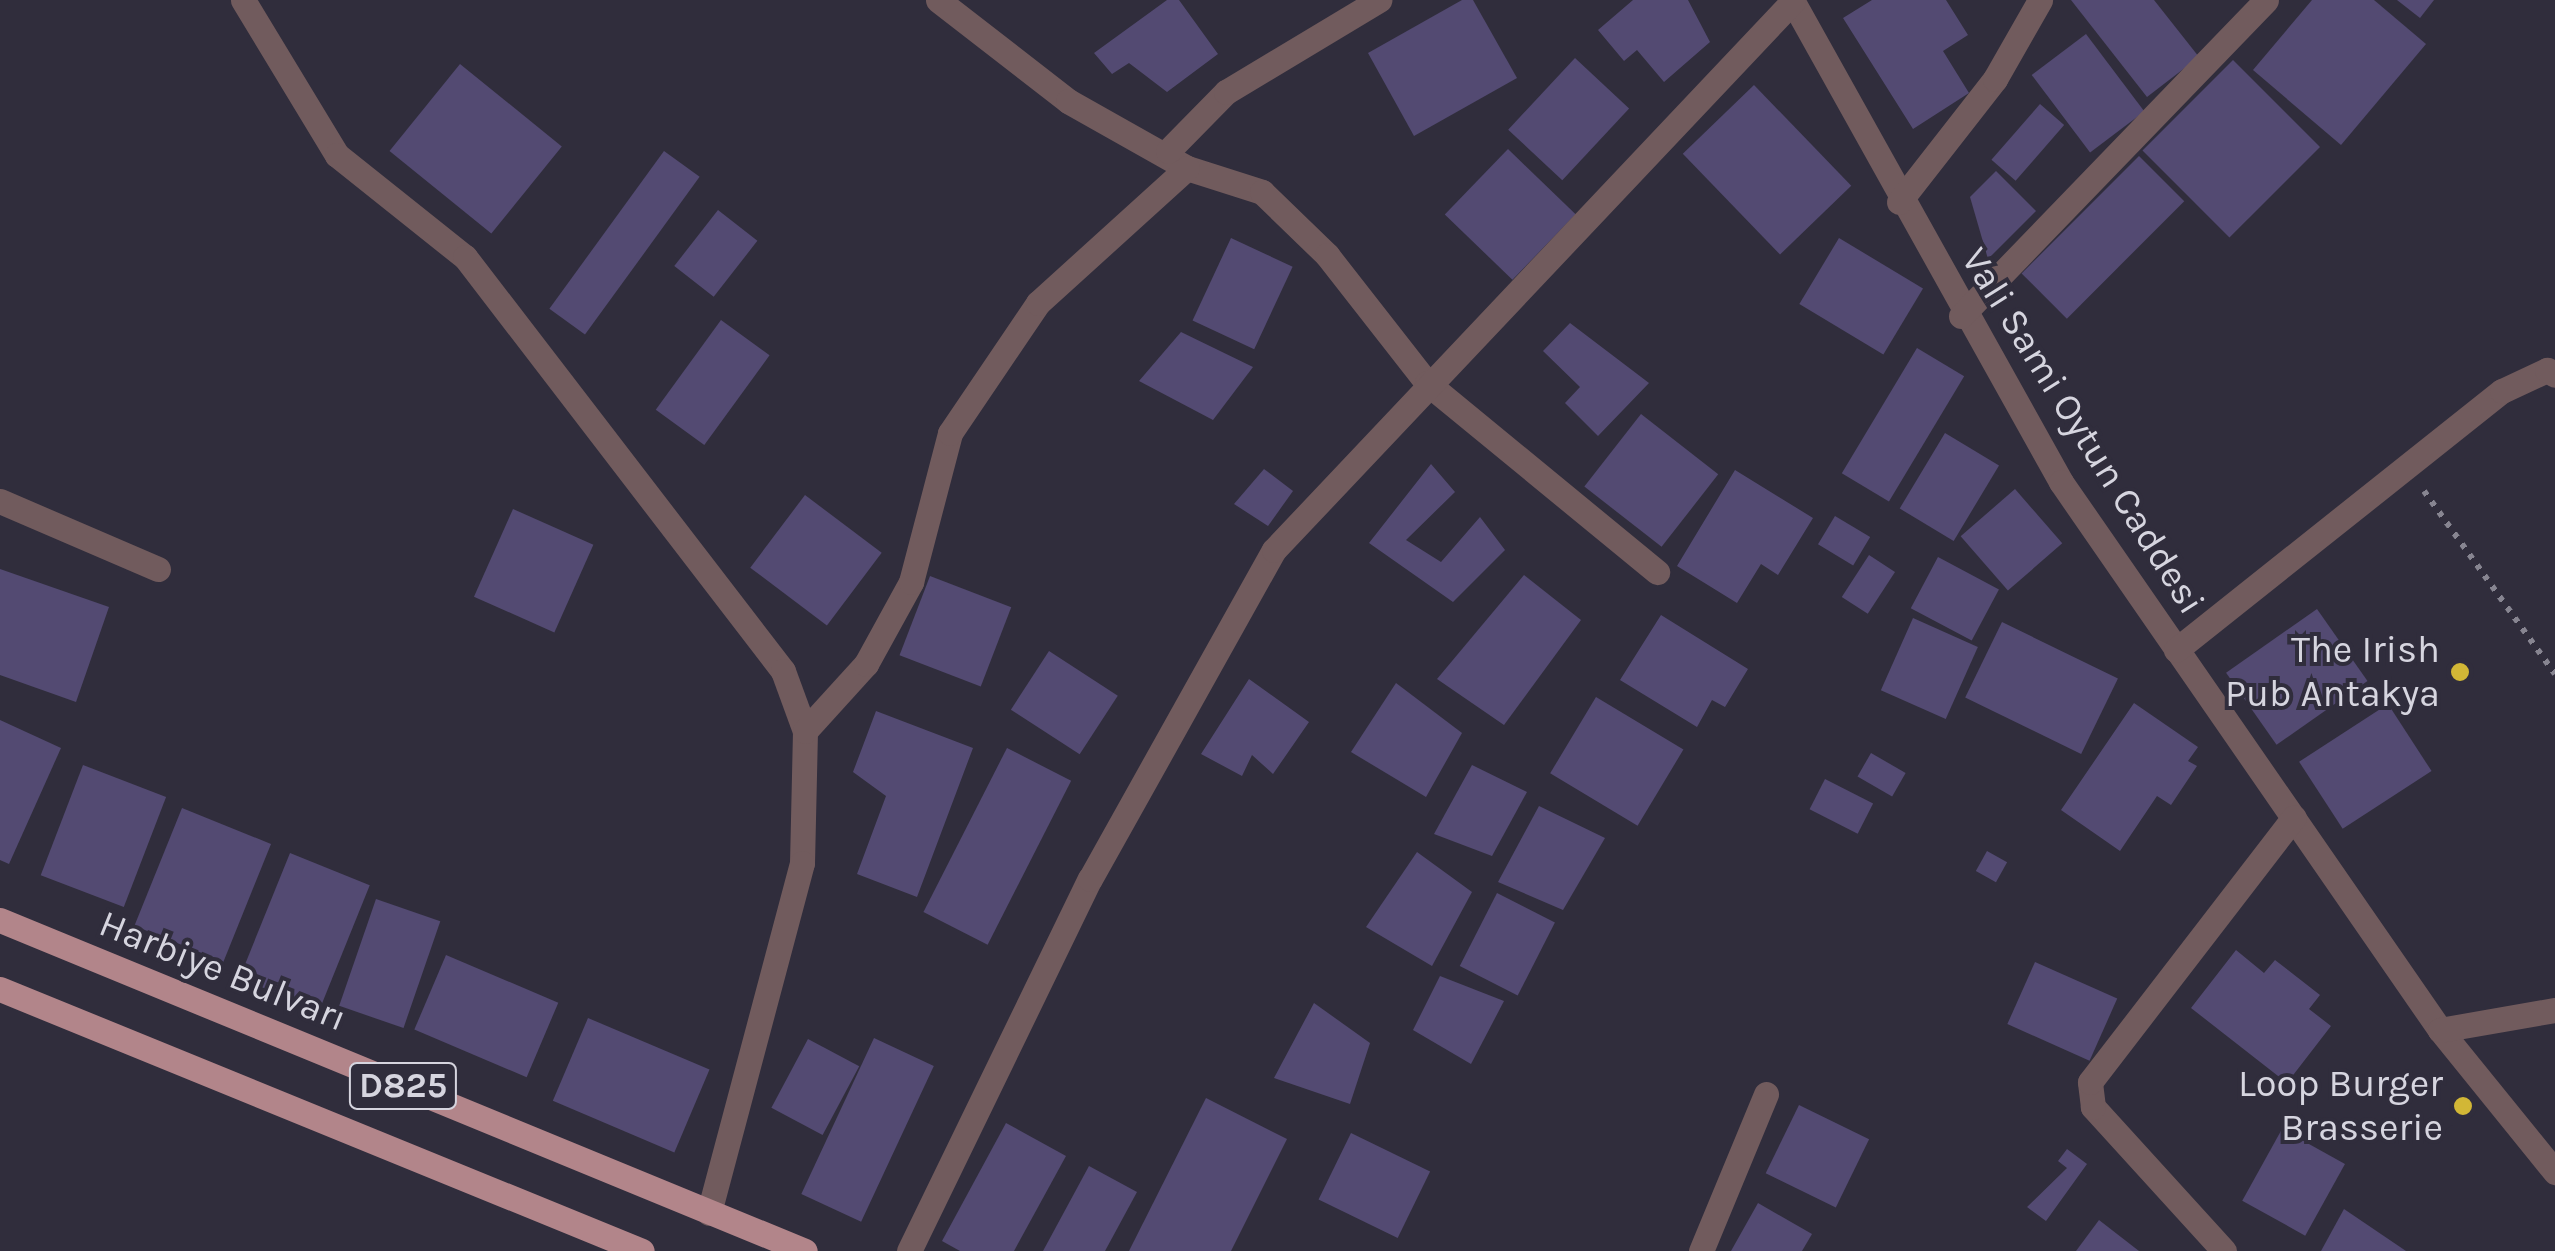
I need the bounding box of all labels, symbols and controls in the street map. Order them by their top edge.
street label: Vali Sami Oytun Caddesi [1951,239,2215,623]
place label: The Irish Pub Antakya [2225,627,2440,716]
marker: The Irish Pub Antakya [2449,661,2471,683]
street label: Harbiye Bulvarı [93,901,353,1041]
road number: D825 [348,1056,458,1116]
place label: Loop Burger Brasserie [2238,1061,2443,1150]
marker: Loop Burger Brasserie [2452,1095,2474,1117]

